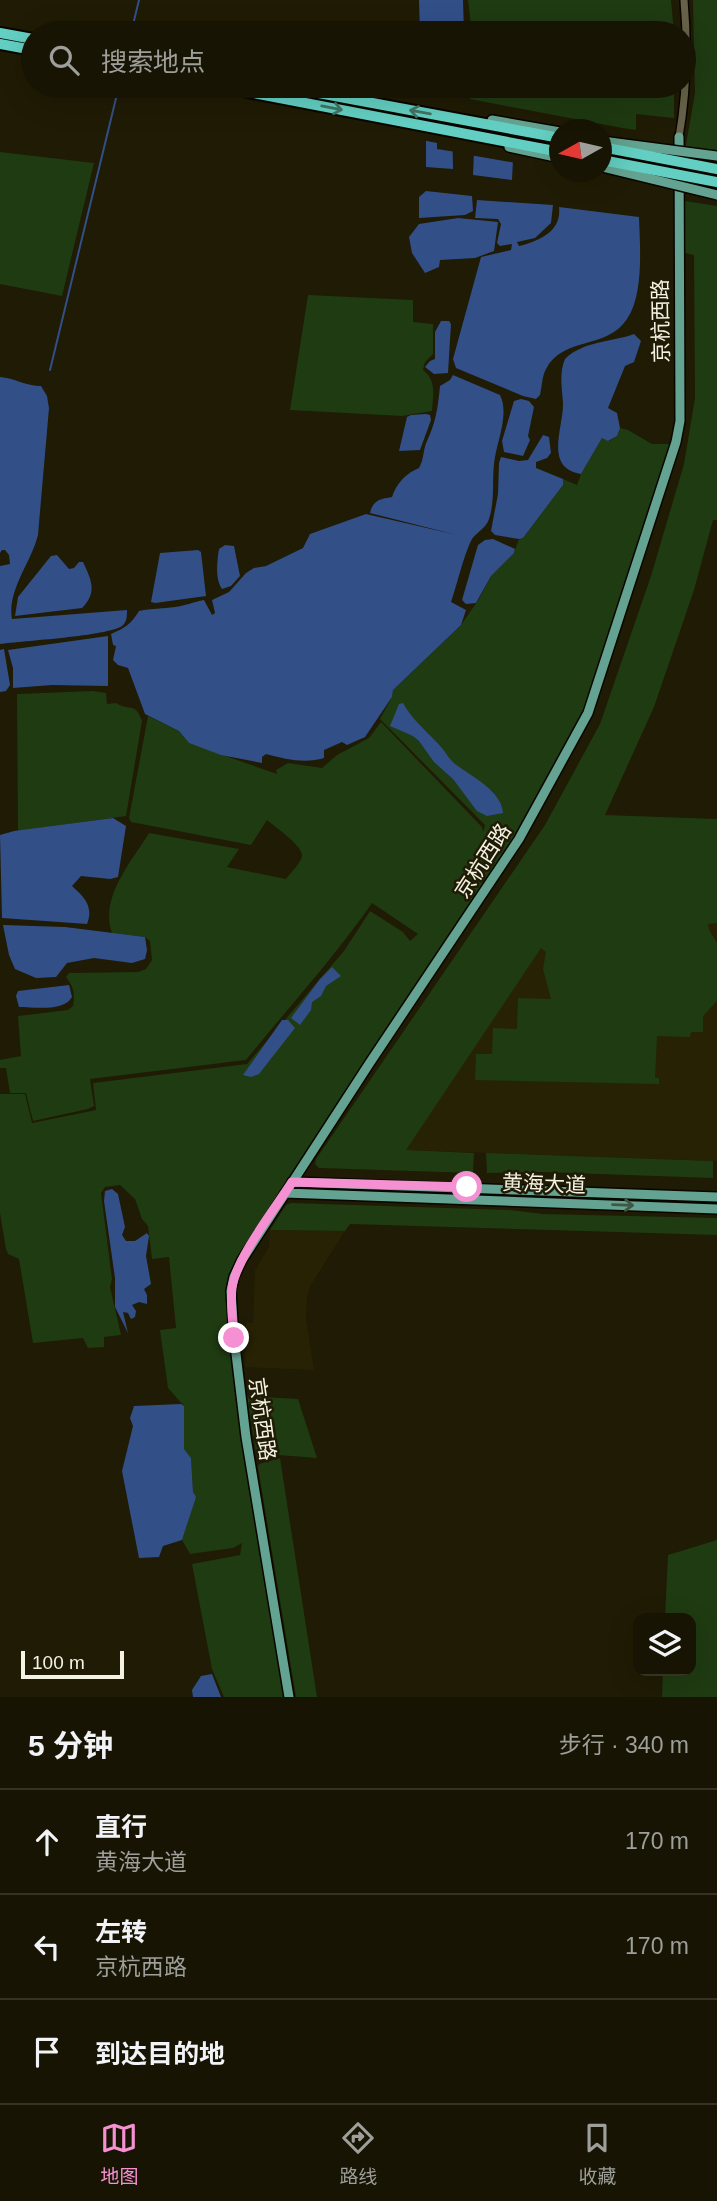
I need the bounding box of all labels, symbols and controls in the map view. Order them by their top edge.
search box [21,21,696,98]
icon: search [45,41,83,79]
text: 搜索地点 [101,47,205,77]
one-way arrow [320,102,343,116]
one-way arrow [409,104,432,118]
north arrow [549,119,612,182]
street label: 京杭西路 [648,279,673,363]
street label: 京杭西路 [450,819,515,902]
route start [451,1171,482,1202]
street label: 黄海大道 [502,1171,586,1196]
one-way arrow [611,1198,634,1211]
route end [218,1322,249,1353]
street label: 京杭西路 [245,1376,280,1462]
map controls [633,1613,696,1676]
button: layers [633,1613,696,1676]
scale bar [21,1648,124,1680]
text: 100 m [32,1652,85,1673]
text: 5 分钟 [28,1729,113,1762]
text: 步行 · 340 m [559,1732,689,1758]
text: 直行 [95,1812,147,1842]
icon: ahead [28,1823,66,1861]
text: 170 m [625,1828,689,1854]
text: 黄海大道 [95,1849,187,1875]
text: 左转 [95,1917,147,1947]
icon: left [28,1928,66,1966]
text: 170 m [625,1933,689,1959]
text: 京杭西路 [95,1954,187,1980]
icon: arrive [28,2033,66,2071]
text: 到达目的地 [95,2039,225,2069]
tab: 地图 [100,2119,139,2188]
tab: 路线 [339,2119,378,2188]
tab: 收藏 [578,2119,617,2188]

